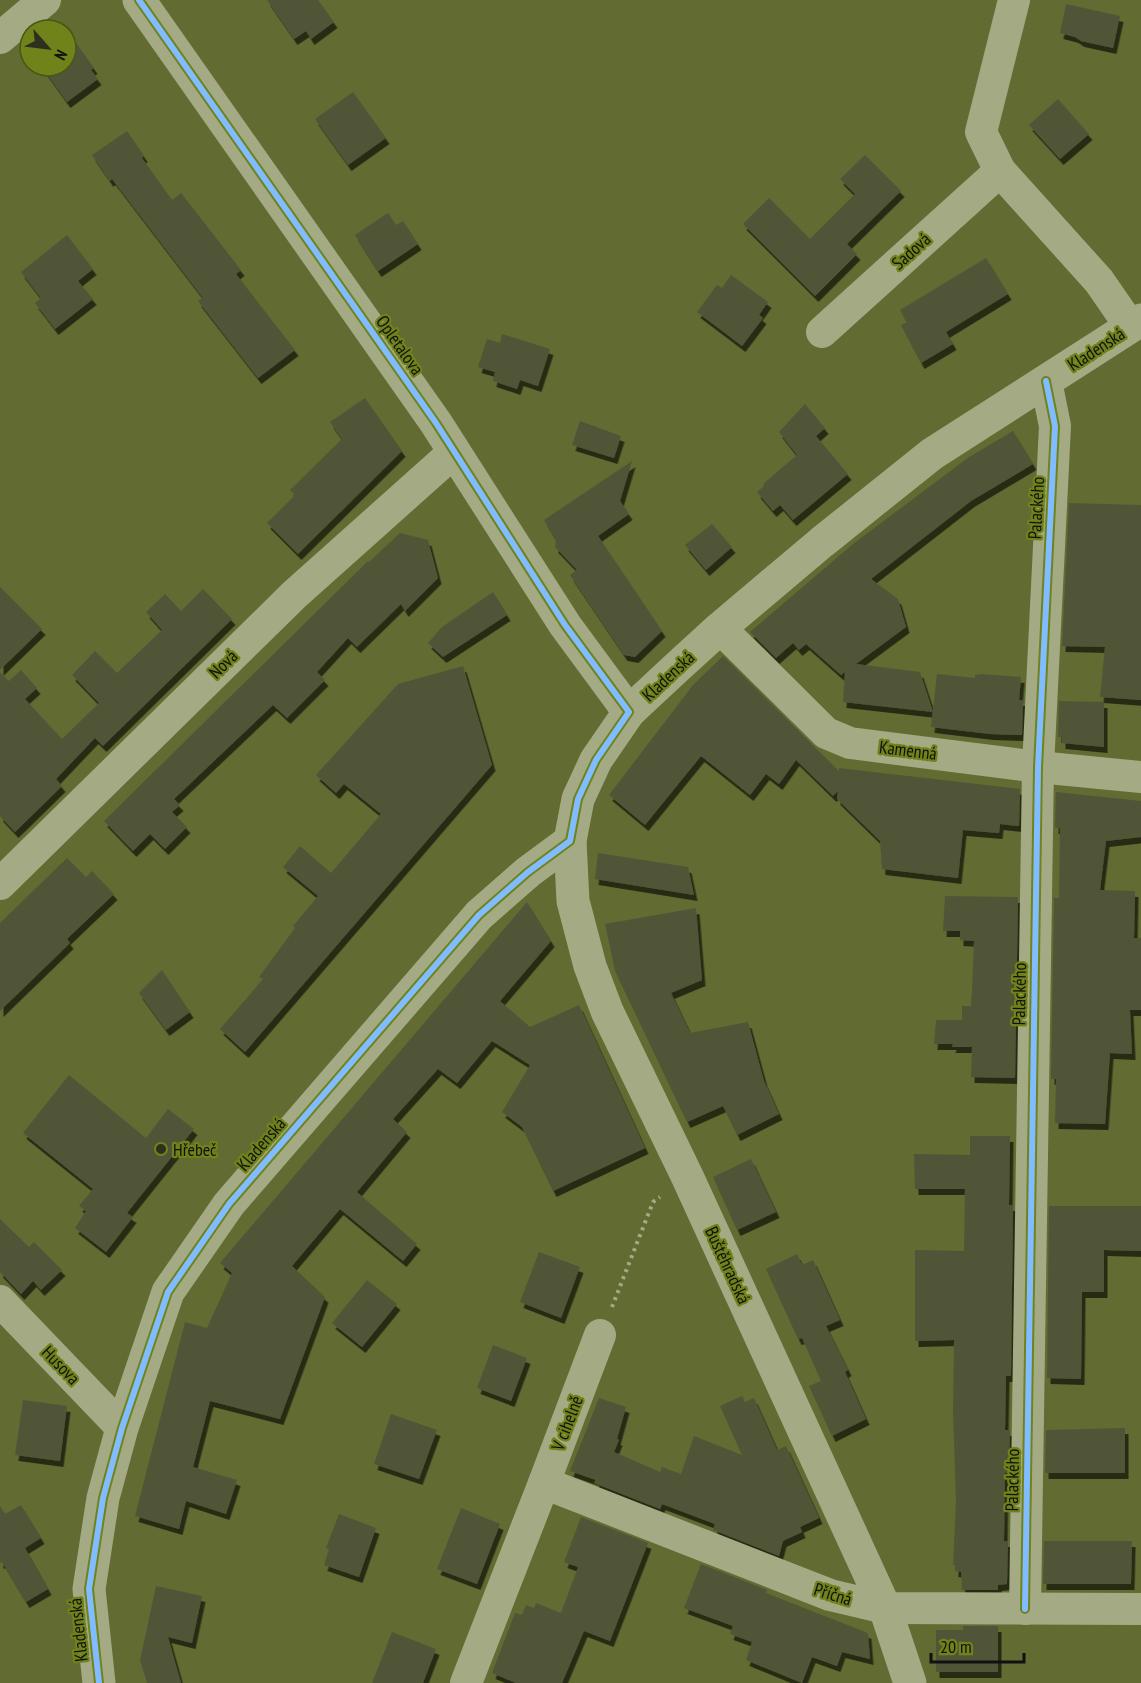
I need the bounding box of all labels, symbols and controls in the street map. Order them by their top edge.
north arrow [18,18,78,78]
text: N [50,47,72,64]
street label: Sadová [887,228,935,274]
street label: Opletalova [371,311,429,379]
street label: Kladenská [1063,322,1129,376]
street label: Palackého [1023,476,1049,540]
street label: Nová [204,645,242,683]
street label: Kladenská [637,646,699,706]
street label: Kamenná [878,735,938,765]
street label: Palackého [1007,962,1031,1025]
street label: Kladenská [231,1112,291,1176]
place label: Hřebeč [173,1138,217,1161]
marker: Hřebeč [154,1142,168,1156]
street label: Buštěhradská [700,1223,756,1307]
street label: Husova [37,1341,85,1389]
street label: V cihelně [546,1392,588,1455]
street label: Palackého [1000,1448,1024,1511]
street label: Příčná [811,1577,855,1611]
street label: Kladenská [63,1597,93,1663]
scale bar [931,1626,1024,1664]
text: 20 m [940,1635,972,1658]

